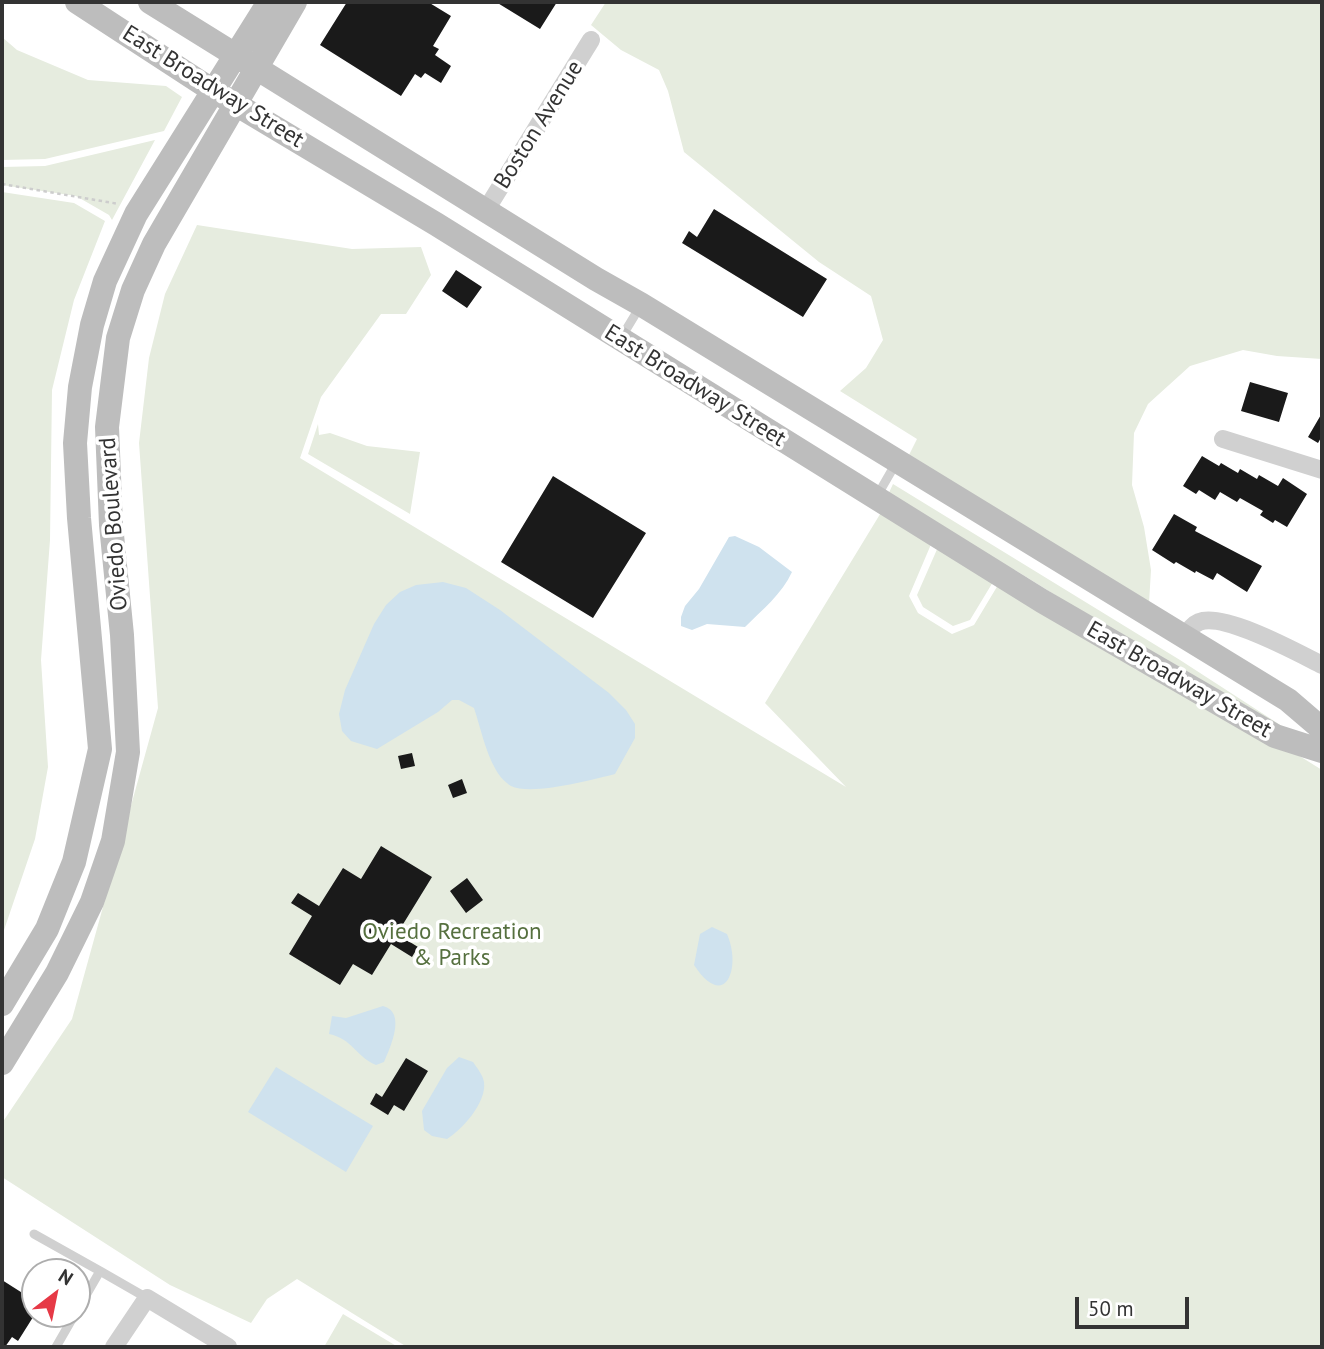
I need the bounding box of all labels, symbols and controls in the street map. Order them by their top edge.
street label: East Broadway Street [117,20,309,154]
street label: Boston Avenue [489,56,589,194]
street label: East Broadway Street [599,319,791,453]
street label: Oviedo Boulevard [94,436,134,612]
street label: East Broadway Street [1082,616,1276,744]
park label: Oviedo Recreation & Parks [362,918,542,972]
north arrow [21,1258,91,1328]
text: N [54,1263,78,1290]
scale bar [1079,1282,1193,1326]
text: 50 m [1088,1295,1134,1322]

